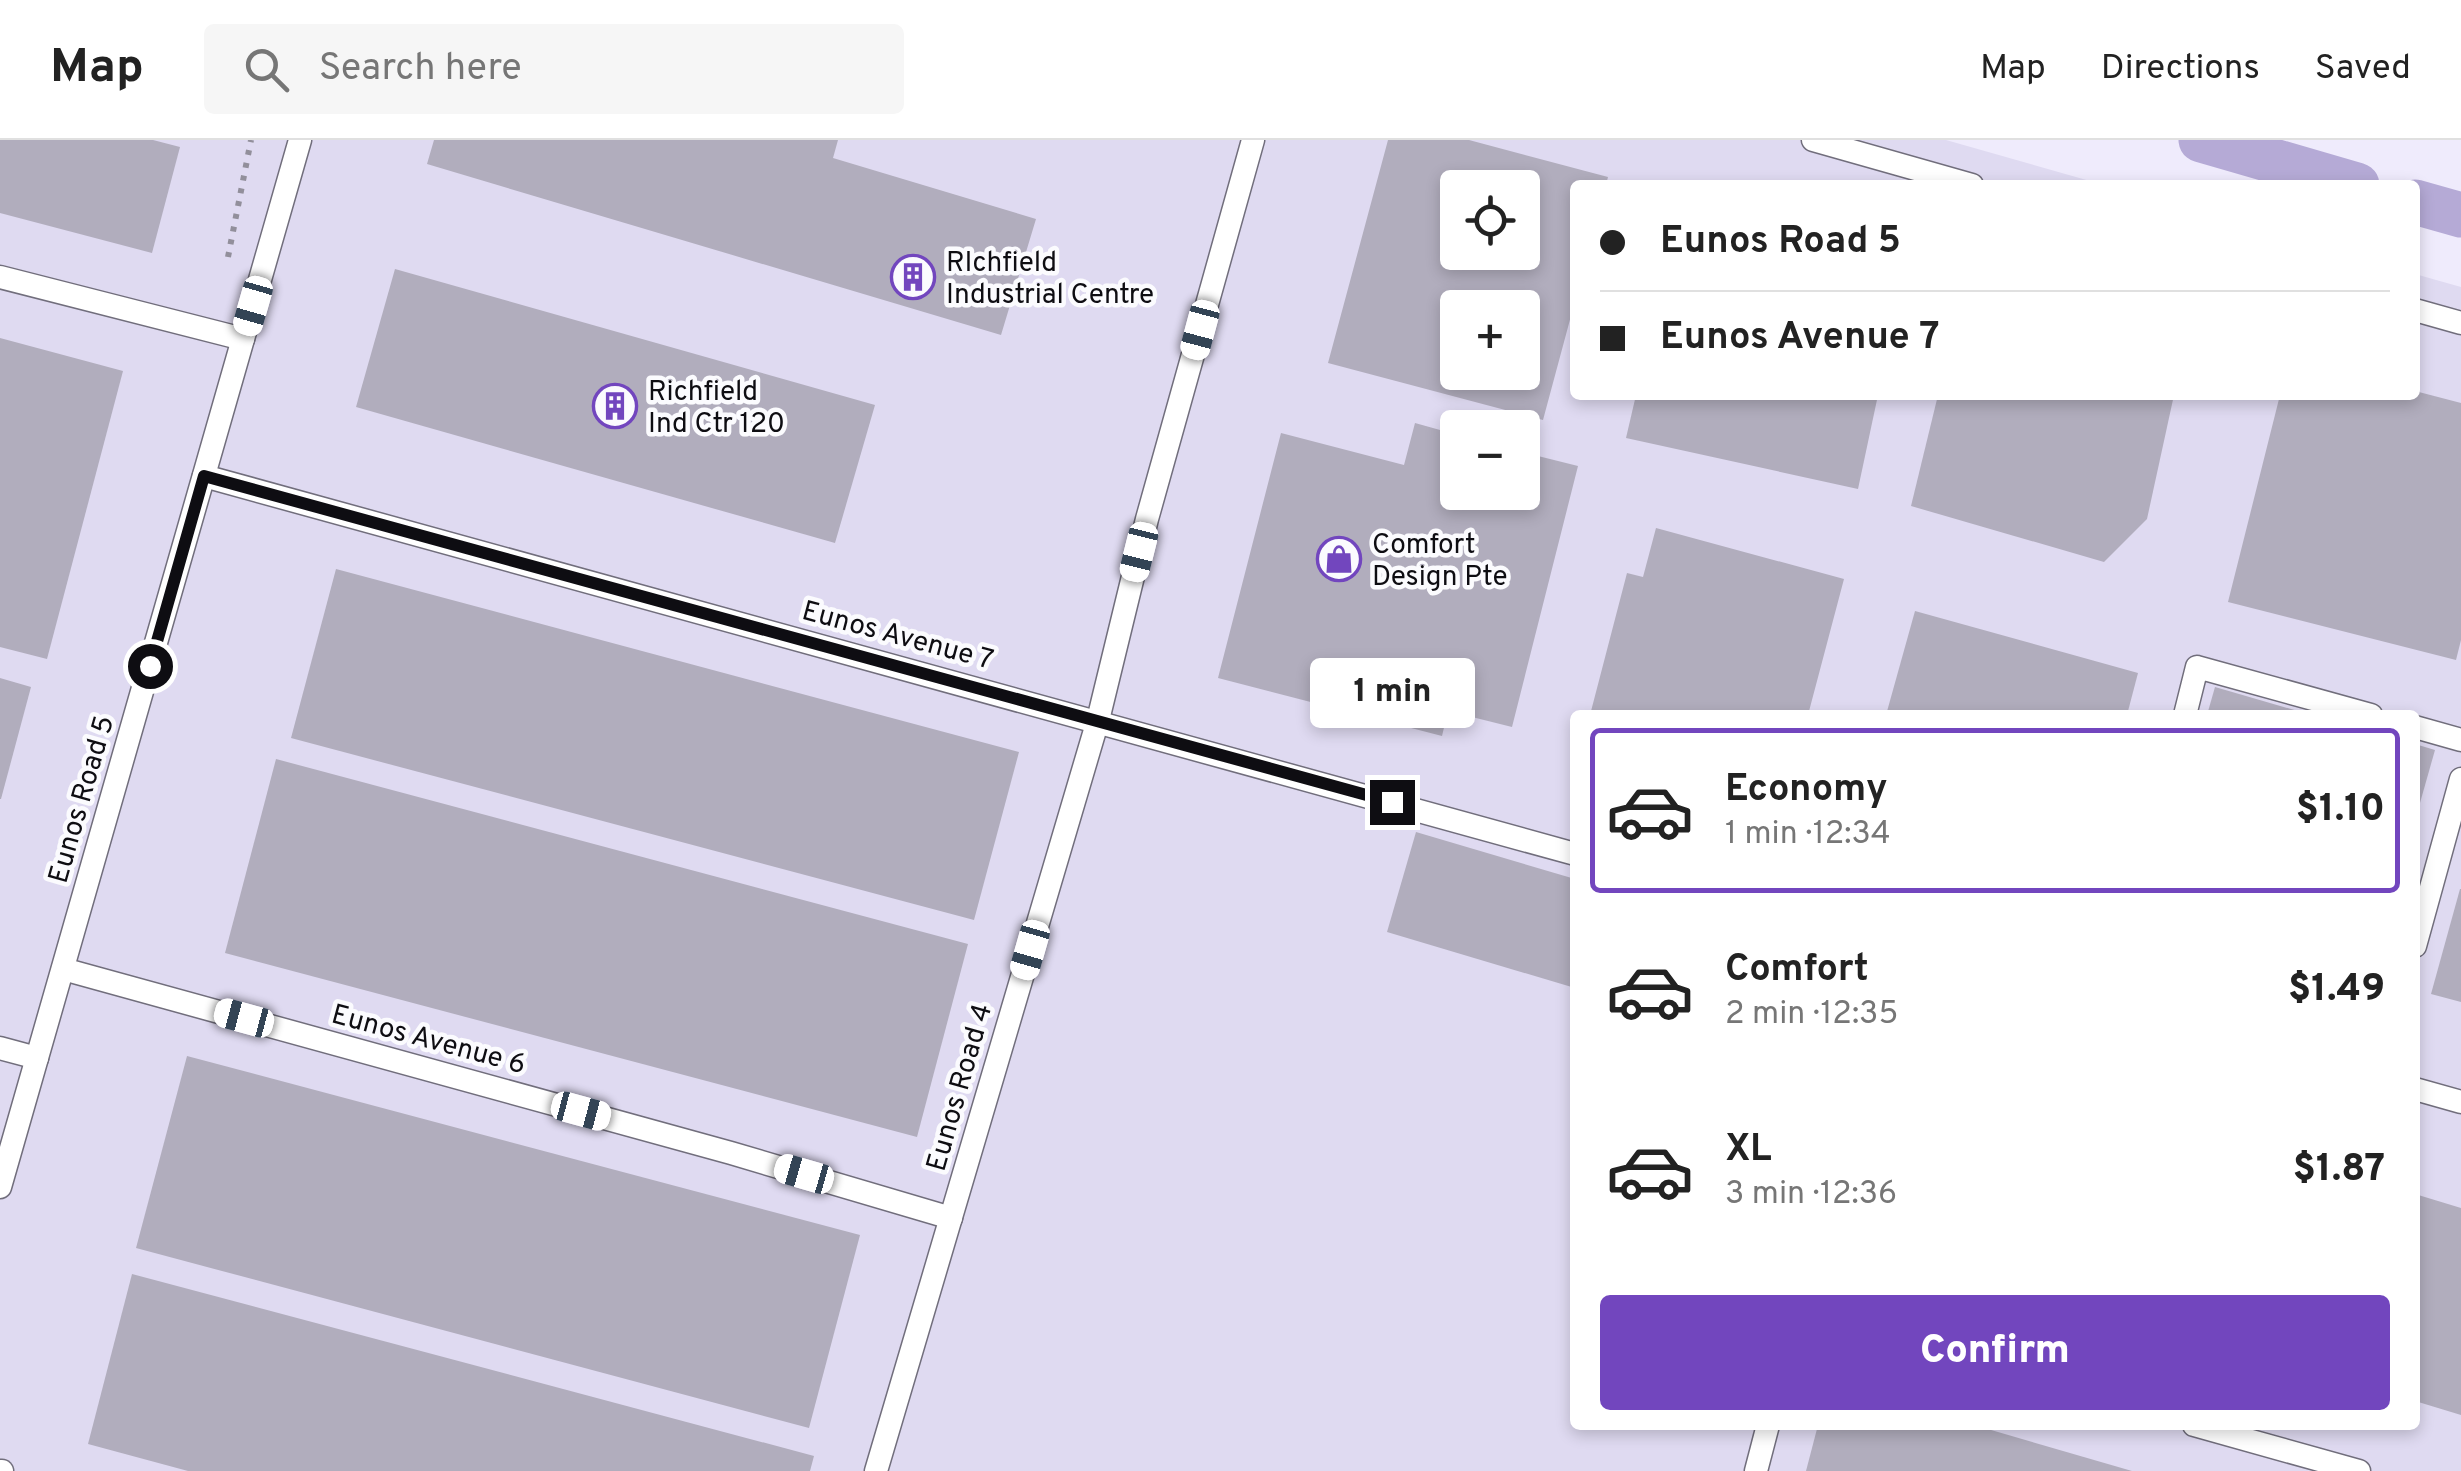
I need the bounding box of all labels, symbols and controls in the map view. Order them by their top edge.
search box [204,24,904,114]
text: Map [50,39,144,99]
icon: search [239,42,294,97]
text: Search here [319,45,522,94]
text: Map [1980,47,2046,91]
text: Directions [2101,47,2260,91]
text: Saved [2315,47,2411,91]
map controls [1440,170,1540,510]
button: locate [1440,170,1540,270]
text: Eunos Road 5 [1660,218,1901,267]
place label: RIchfield Industrial Centre [946,246,1154,314]
building icon: RIchfield Industrial Centre [890,254,936,300]
car [230,273,276,339]
button: + [1440,290,1540,390]
car [1178,297,1222,363]
text: Eunos Avenue 7 [1660,314,1940,363]
place label: Richfield Ind Ctr 120 [648,375,785,443]
building icon: Richfield Ind Ctr 120 [592,383,638,429]
button: − [1440,410,1540,510]
car [1117,519,1161,585]
place label: Comfort Design Pte [1372,528,1508,596]
shop icon: Comfort Design Pte [1316,536,1362,582]
street label: Eunos Avenue 7 [798,594,997,680]
route start [128,644,173,689]
callout: 1 min [1310,657,1474,727]
text: 1 min [1353,673,1432,713]
street label: Eunos Road 5 [42,712,124,888]
icon: car [1605,766,1695,856]
text: Economy [1725,766,1887,815]
route end [1370,780,1415,825]
text: $1.10 [2296,786,2385,835]
text: 1 min · 12:34 [1725,815,1891,855]
car [1007,917,1053,983]
icon: car [1605,946,1695,1036]
text: Comfort [1725,946,1869,995]
text: $1.49 [2288,966,2385,1015]
text: 2 min · 12:35 [1725,995,1898,1035]
car [211,996,277,1040]
street label: Eunos Avenue 6 [327,998,529,1084]
street label: Eunos Road 4 [920,1000,1002,1176]
car [548,1089,614,1133]
icon: car [1605,1126,1695,1216]
text: XL [1725,1126,1772,1175]
text: $1.87 [2293,1146,2385,1195]
car [771,1151,837,1197]
text: 3 min · 12:36 [1725,1175,1897,1215]
button: Confirm [1600,1295,2390,1410]

